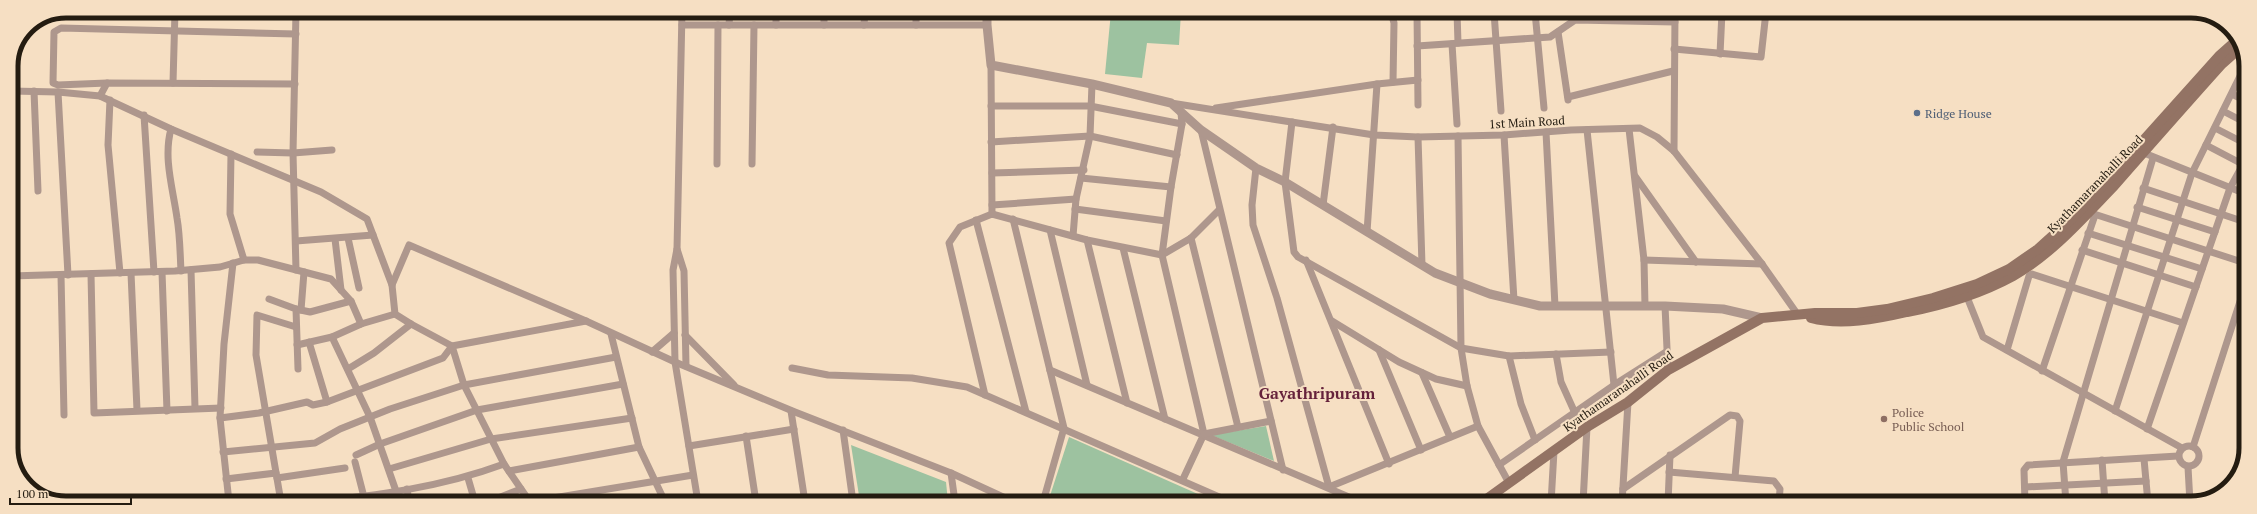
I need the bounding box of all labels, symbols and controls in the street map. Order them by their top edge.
place label: Ridge House [1925,106,1992,121]
marker: Ridge House [1912,108,1922,118]
street label: 1st Main Road [1489,113,1566,131]
street label: Kyathamaranahalli Road [2044,132,2146,236]
street label: Kyathamaranahalli Road [1560,347,1676,435]
district label: Gayathripuram [1259,382,1376,404]
place label: Police Public School [1892,405,1965,434]
marker: Police Public School [1879,414,1889,424]
scale bar [10,480,131,506]
text: 100 m [16,486,49,501]

